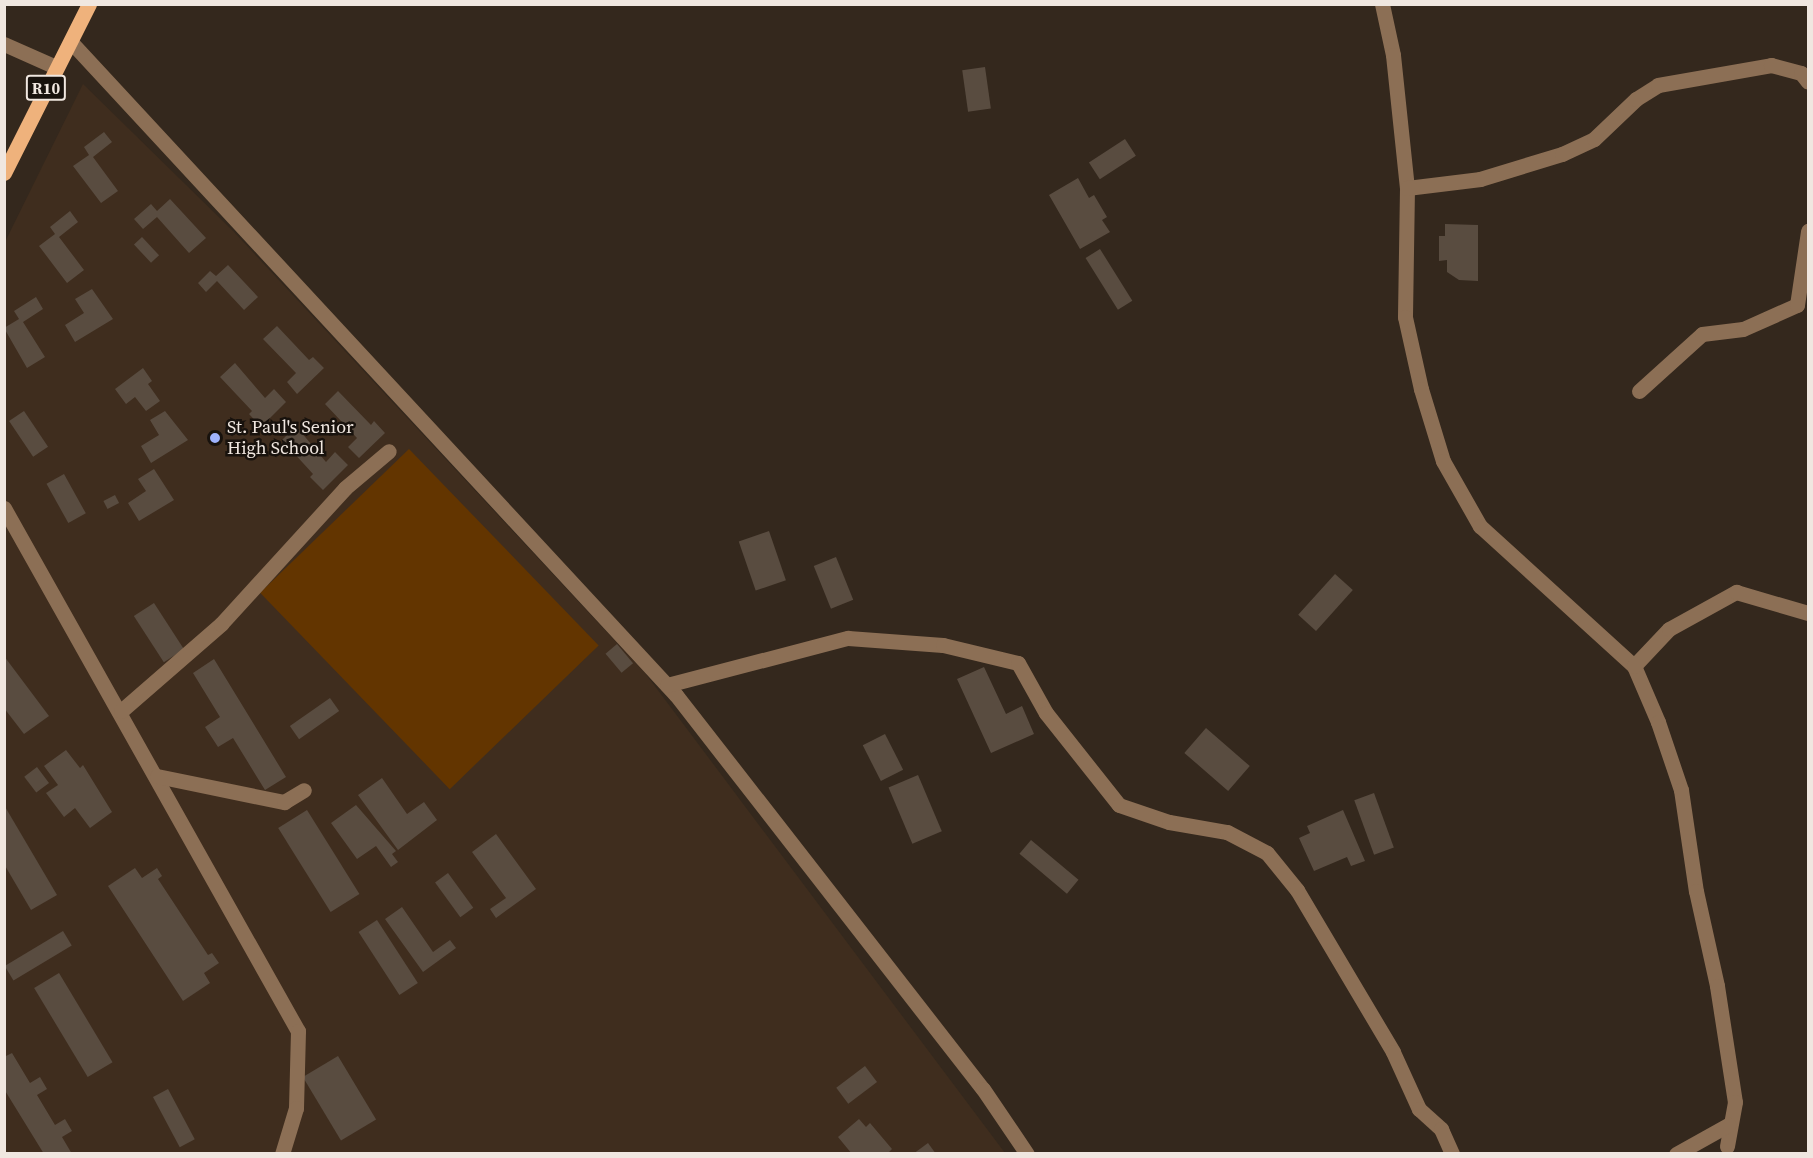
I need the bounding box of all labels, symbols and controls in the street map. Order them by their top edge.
road number: R10 [25,75,67,101]
place label: St. Paul's Senior High School [227,417,354,460]
marker: St. Paul's Senior High School [208,431,222,445]

